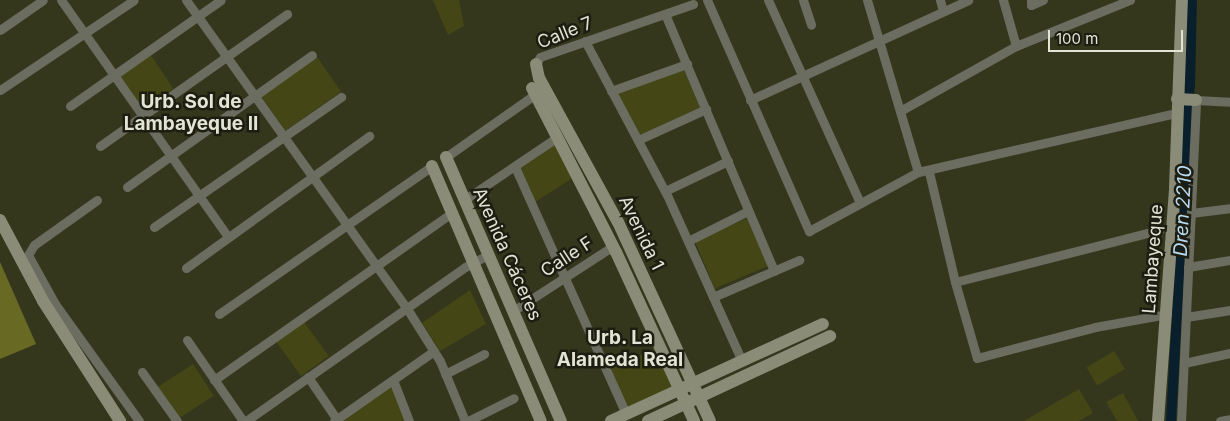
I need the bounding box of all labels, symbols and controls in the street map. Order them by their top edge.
street label: Calle 7 [534,12,596,54]
scale bar [1050,20,1185,52]
text: 100 m [1056,29,1098,48]
district label: Urb. Sol de Lambayeque II [124,91,258,135]
water label: Dren 2210 [1169,165,1197,257]
street label: Avenida Cáceres [468,184,546,324]
street label: Avenida 1 [614,192,668,274]
street label: Lambayeque [1138,204,1168,314]
street label: Calle F [537,232,597,282]
district label: Urb. La Alameda Real [557,327,683,371]

